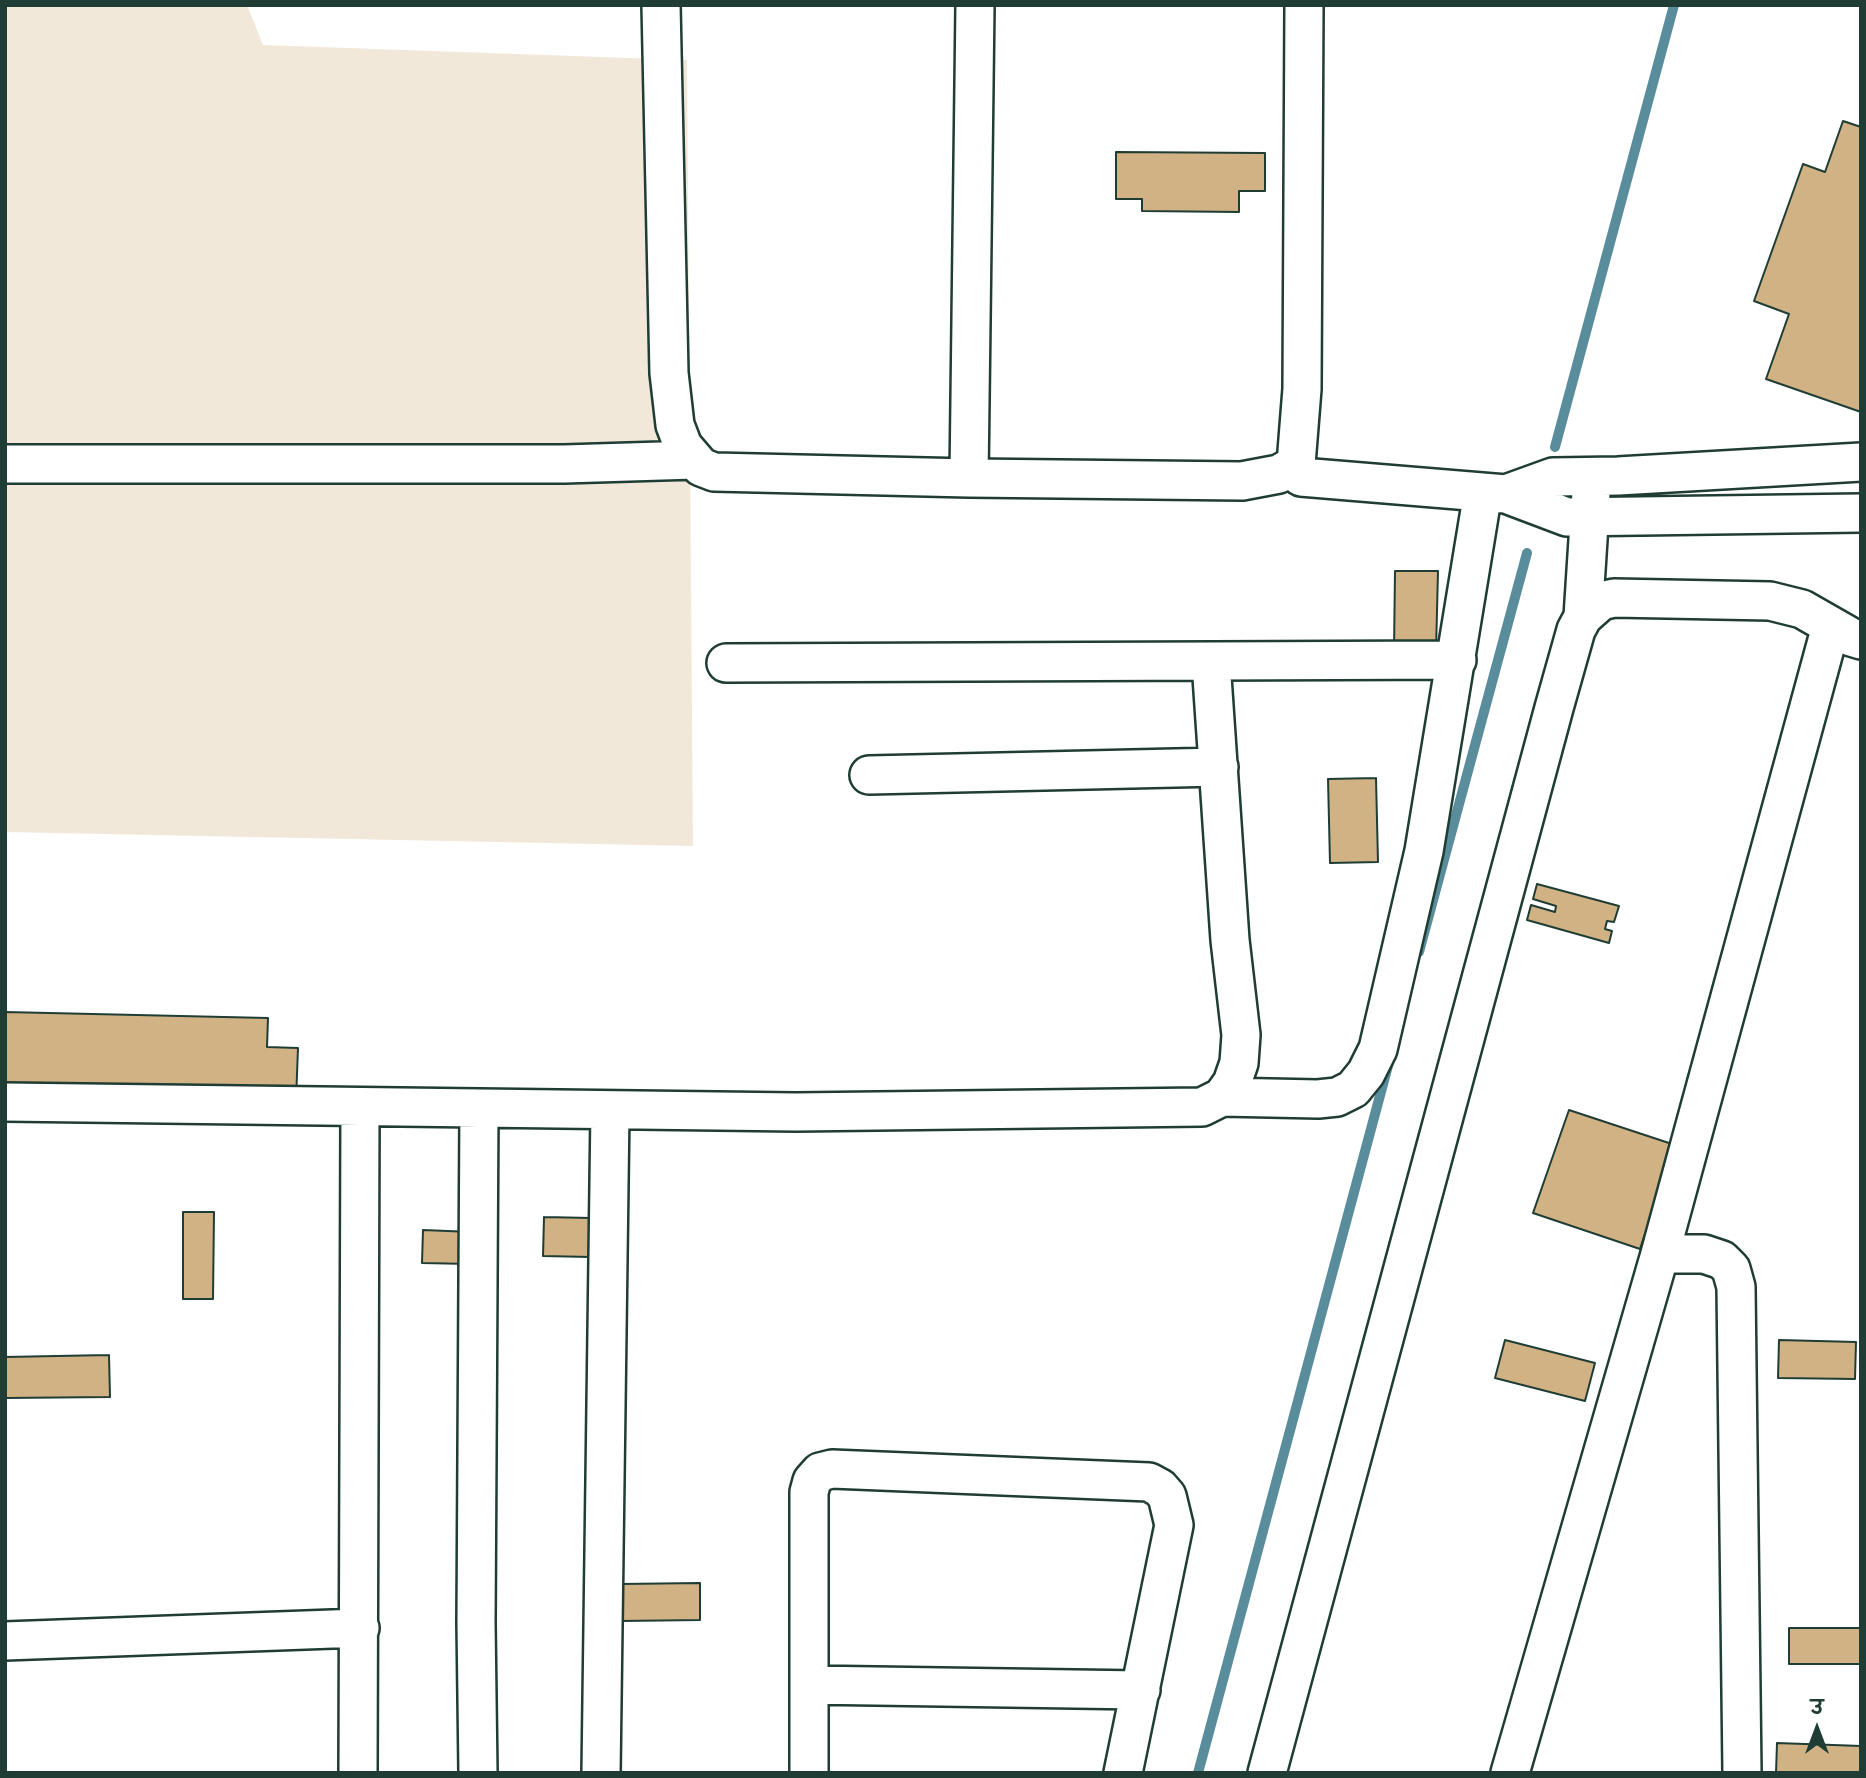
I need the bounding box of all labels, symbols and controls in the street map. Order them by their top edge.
north arrow [1782,1694,1852,1764]
text: उ [1811,1697,1823,1719]

